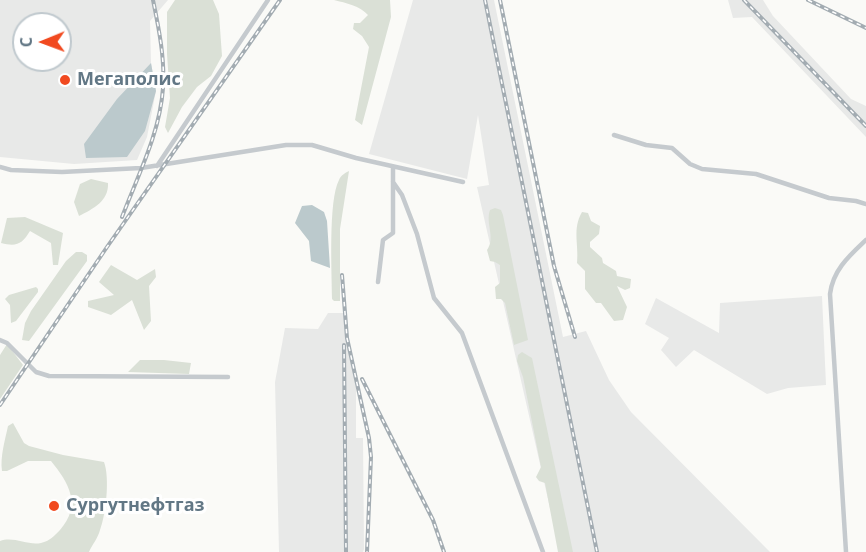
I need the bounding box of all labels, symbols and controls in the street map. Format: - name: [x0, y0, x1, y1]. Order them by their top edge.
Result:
- north arrow: [12, 12, 72, 72]
- text: С: [15, 37, 37, 48]
- place label: Мегаполис: [77, 69, 181, 91]
- marker: Мегаполис: [58, 73, 72, 87]
- place label: Сургутнефтгаз: [66, 495, 205, 517]
- marker: Сургутнефтгаз: [47, 499, 61, 513]

